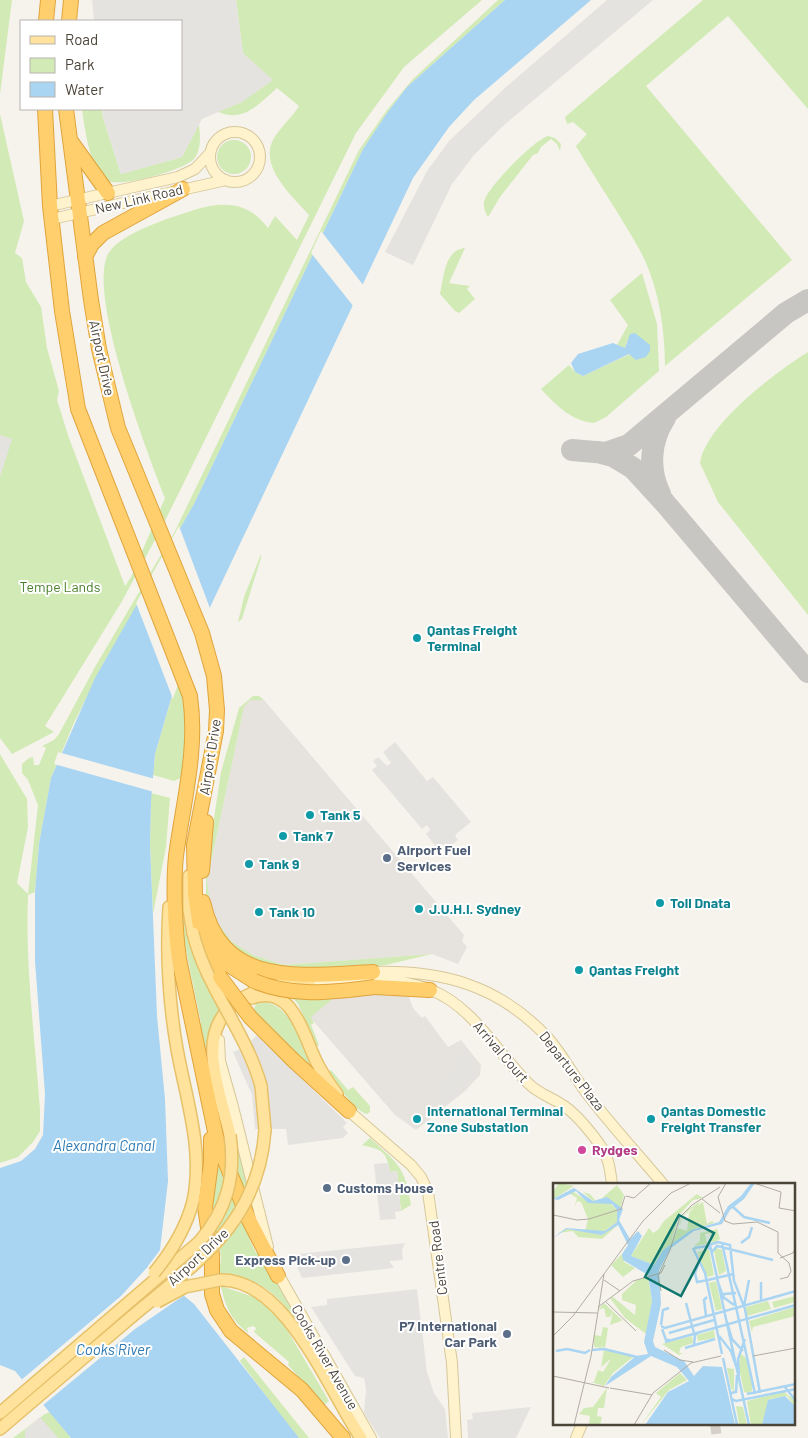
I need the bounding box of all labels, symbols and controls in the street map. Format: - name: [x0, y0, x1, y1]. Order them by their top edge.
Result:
- legend: [20, 20, 182, 110]
- text: Road: [65, 30, 98, 48]
- text: Park: [65, 55, 95, 73]
- text: Water: [65, 80, 104, 98]
- street label: New Link Road: [93, 180, 184, 217]
- street label: Airport Drive: [86, 319, 119, 397]
- park label: Tempe Lands: [20, 578, 101, 595]
- place label: Qantas Freight Terminal: [427, 621, 517, 654]
- marker: Qantas Freight Terminal: [411, 632, 423, 644]
- street label: Airport Drive: [195, 718, 224, 796]
- place label: Tank 5: [320, 806, 361, 823]
- marker: Tank 5: [304, 809, 316, 821]
- place label: Tank 7: [293, 827, 333, 844]
- marker: Tank 7: [277, 830, 289, 842]
- place label: Airport Fuel Services: [397, 841, 471, 874]
- marker: Airport Fuel Services: [381, 852, 393, 864]
- place label: Tank 9: [259, 855, 299, 872]
- marker: Tank 9: [243, 858, 255, 870]
- place label: Toll Dnata: [670, 894, 731, 911]
- marker: Toll Dnata: [654, 897, 666, 909]
- place label: J.U.H.I. Sydney: [429, 900, 521, 917]
- place label: Tank 10: [269, 903, 315, 920]
- marker: J.U.H.I. Sydney: [413, 903, 425, 915]
- marker: Tank 10: [253, 906, 265, 918]
- place label: Qantas Freight: [589, 961, 679, 978]
- marker: Qantas Freight: [573, 964, 585, 976]
- street label: Arrival Court: [470, 1017, 533, 1086]
- street label: Departure Plaza: [536, 1028, 609, 1114]
- place label: International Terminal Zone Substation: [427, 1102, 563, 1135]
- place label: Qantas Domestic Freight Transfer: [661, 1102, 766, 1135]
- marker: International Terminal Zone Substation: [411, 1113, 423, 1125]
- marker: Qantas Domestic Freight Transfer: [645, 1113, 657, 1125]
- water label: Alexandra Canal: [53, 1136, 156, 1154]
- place label: Rydges: [592, 1141, 637, 1158]
- marker: Rydges: [576, 1144, 588, 1156]
- place label: Customs House: [337, 1179, 434, 1196]
- marker: Customs House: [321, 1182, 333, 1194]
- inset map: [553, 1183, 796, 1426]
- street label: Centre Road: [425, 1220, 451, 1296]
- street label: Airport Drive: [164, 1224, 232, 1289]
- place label: Express Pick-up: [235, 1251, 336, 1268]
- marker: Express Pick-up: [340, 1254, 352, 1266]
- street label: Cooks River Avenue: [288, 1301, 362, 1412]
- place label: P7 International Car Park: [399, 1317, 498, 1350]
- marker: P7 International Car Park: [501, 1328, 513, 1340]
- water label: Cooks River: [76, 1340, 151, 1358]

